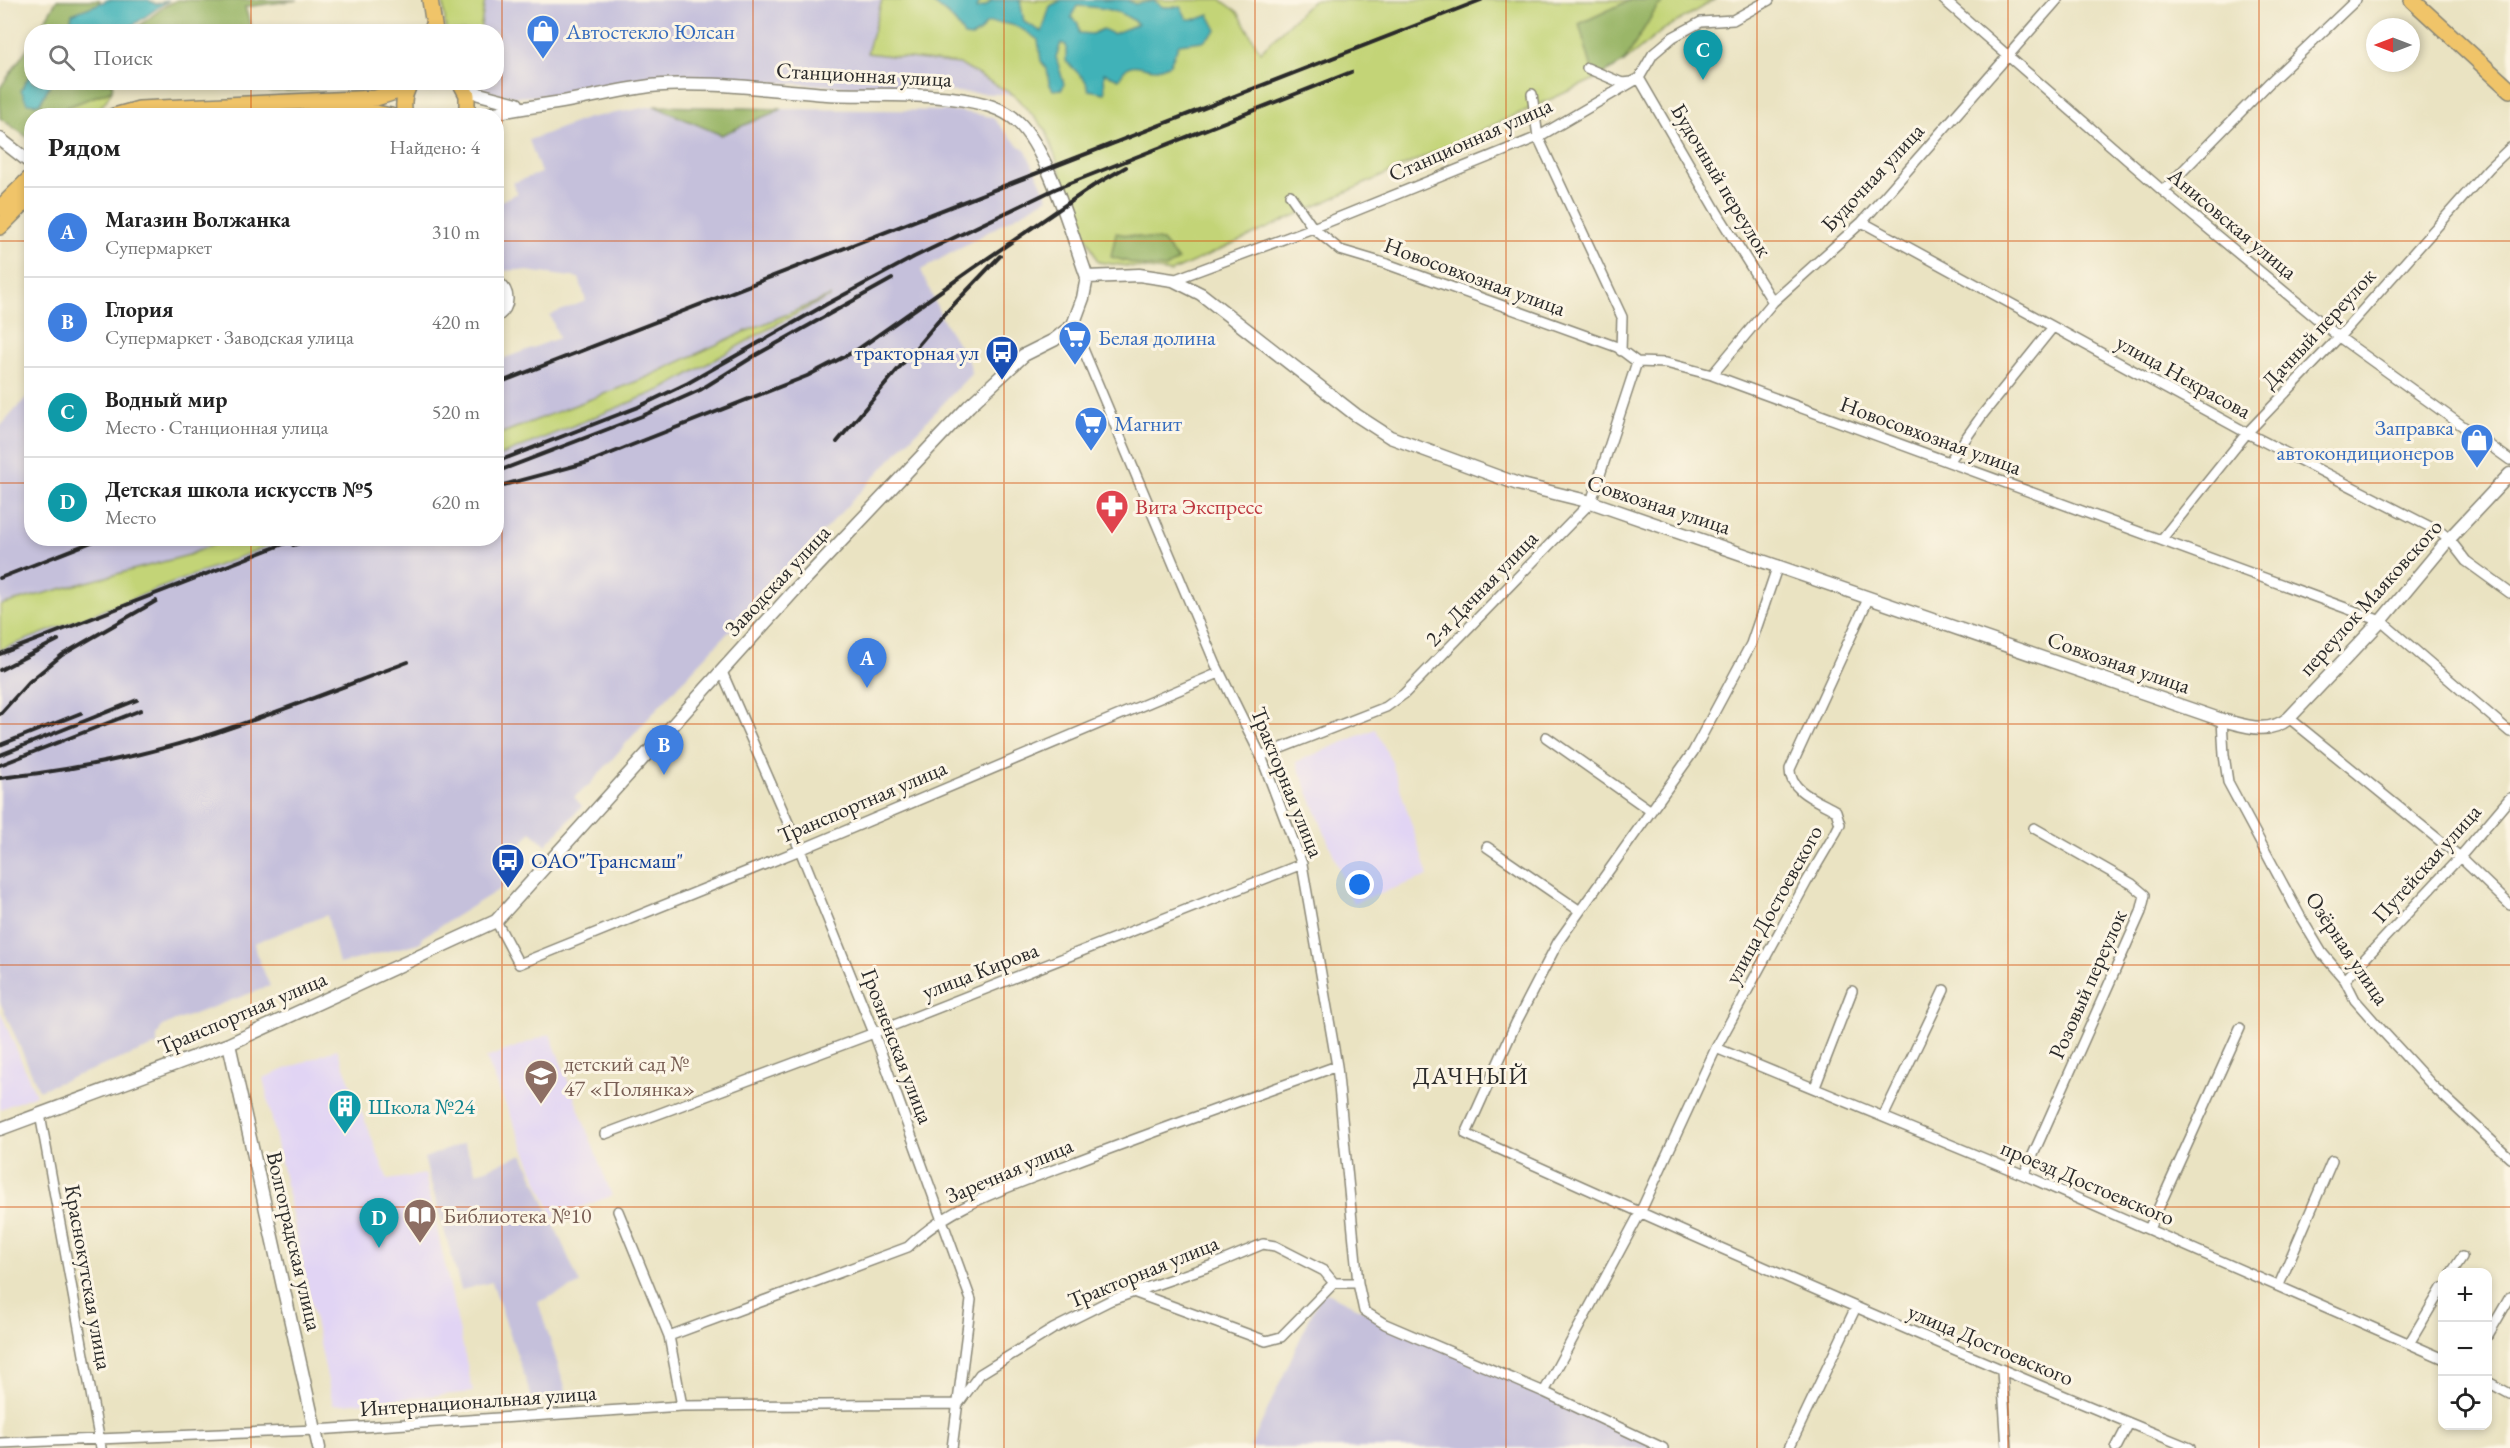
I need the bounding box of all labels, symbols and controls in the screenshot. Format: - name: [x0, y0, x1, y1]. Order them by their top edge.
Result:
- shop icon: Автостекло Юлсан: [525, 13, 561, 60]
- place label: Автостекло Юлсан: [565, 17, 735, 46]
- north arrow: [2366, 18, 2420, 72]
- search box: [24, 24, 504, 90]
- pin: C: [1684, 31, 1722, 80]
- icon: search: [45, 41, 78, 74]
- text: Поиск: [93, 43, 153, 72]
- street label: Станционная улица: [775, 55, 953, 94]
- street label: Станционная улица: [1384, 90, 1557, 188]
- street label: Будочный переулок: [1664, 98, 1779, 263]
- street label: Будочная улица: [1814, 117, 1930, 238]
- text: Рядом: [48, 130, 121, 164]
- text: Найдено: 4: [389, 134, 480, 160]
- street label: Анисовская улица: [2161, 160, 2304, 286]
- text: Магазин Волжанка: [105, 205, 290, 234]
- text: A: [60, 219, 75, 245]
- text: 310 m: [432, 219, 480, 245]
- street label: Новосовхозная улица: [1380, 230, 1570, 323]
- text: Супермаркет: [105, 234, 212, 260]
- street label: Дачный переулок: [2255, 261, 2382, 395]
- text: Глория: [105, 295, 174, 324]
- text: B: [61, 309, 74, 335]
- text: 420 m: [432, 309, 480, 335]
- supermarket icon: Белая долина: [1057, 319, 1093, 366]
- place label: Белая долина: [1098, 323, 1216, 352]
- text: Супермаркет · Заводская улица: [105, 324, 354, 350]
- street label: улица Некрасова: [2111, 327, 2257, 426]
- bus stop icon: тракторная ул: [984, 334, 1020, 381]
- place label: тракторная ул: [854, 338, 979, 367]
- text: Водный мир: [105, 385, 227, 414]
- street label: Новосовхозная улица: [1836, 389, 2026, 482]
- text: C: [60, 399, 75, 425]
- text: 520 m: [432, 399, 480, 425]
- supermarket icon: Магнит: [1073, 405, 1109, 452]
- place label: Магнит: [1114, 409, 1182, 438]
- place label: Заправка автокондиционеров: [2276, 413, 2454, 467]
- text: Место · Станционная улица: [105, 414, 328, 440]
- shop icon: Заправка автокондиционеров: [2459, 422, 2495, 469]
- street label: Совхозная улица: [1583, 468, 1734, 541]
- text: Детская школа искусств №5: [105, 475, 374, 504]
- pharmacy icon: Вита Экспресс: [1094, 488, 1130, 535]
- text: D: [60, 489, 75, 515]
- text: 620 m: [432, 489, 480, 515]
- place label: Вита Экспресс: [1135, 492, 1263, 521]
- text: Место: [105, 504, 156, 530]
- street label: переулок Маяковского: [2292, 513, 2449, 682]
- street label: Заводская улица: [718, 518, 837, 642]
- street label: 2-я Дачная улица: [1419, 524, 1544, 653]
- street label: Совхозная улица: [2044, 624, 2194, 701]
- pin: A: [848, 638, 886, 688]
- street label: Тракторная улица: [1244, 703, 1331, 862]
- pin: B: [644, 726, 684, 775]
- street label: Транспортная улица: [773, 753, 951, 850]
- street label: Путейская улица: [2365, 798, 2488, 929]
- street label: улица Достоевского: [1718, 820, 1829, 989]
- bus stop icon: ОАО"Трансмаш": [490, 842, 526, 889]
- place label: ОАО"Трансмаш": [531, 846, 683, 875]
- your location: [1345, 870, 1374, 899]
- street label: Озёрная улица: [2299, 886, 2396, 1011]
- street label: Розовый переулок: [2042, 905, 2134, 1063]
- street label: улица Кирова: [918, 935, 1043, 1006]
- street label: Транспортная улица: [153, 964, 331, 1061]
- street label: Грозненская улица: [855, 964, 941, 1128]
- place label: детский сад № 47 «Полянка»: [564, 1049, 695, 1103]
- school or university icon: детский сад № 47 «Полянка»: [523, 1058, 559, 1105]
- district label: ДАЧНЫЙ: [1413, 1060, 1529, 1091]
- building icon: Школа №24: [327, 1088, 363, 1135]
- place label: Школа №24: [368, 1092, 476, 1121]
- street label: Заречная улица: [941, 1131, 1078, 1210]
- street label: проезд Достоевского: [1997, 1133, 2179, 1232]
- street label: Волгоградская улица: [260, 1149, 329, 1334]
- street label: Краснокутская улица: [58, 1182, 119, 1372]
- library icon: Библиотека №10: [402, 1197, 438, 1244]
- pin: D: [360, 1198, 398, 1248]
- place label: Библиотека №10: [443, 1201, 592, 1230]
- street label: Тракторная улица: [1064, 1228, 1223, 1315]
- map controls: [2438, 1268, 2492, 1430]
- button: +: [2438, 1268, 2492, 1322]
- street label: улица Достоевского: [1904, 1296, 2078, 1392]
- button: −: [2438, 1322, 2492, 1376]
- button: locate: [2438, 1376, 2492, 1430]
- street label: Интернациональная улица: [359, 1378, 598, 1423]

